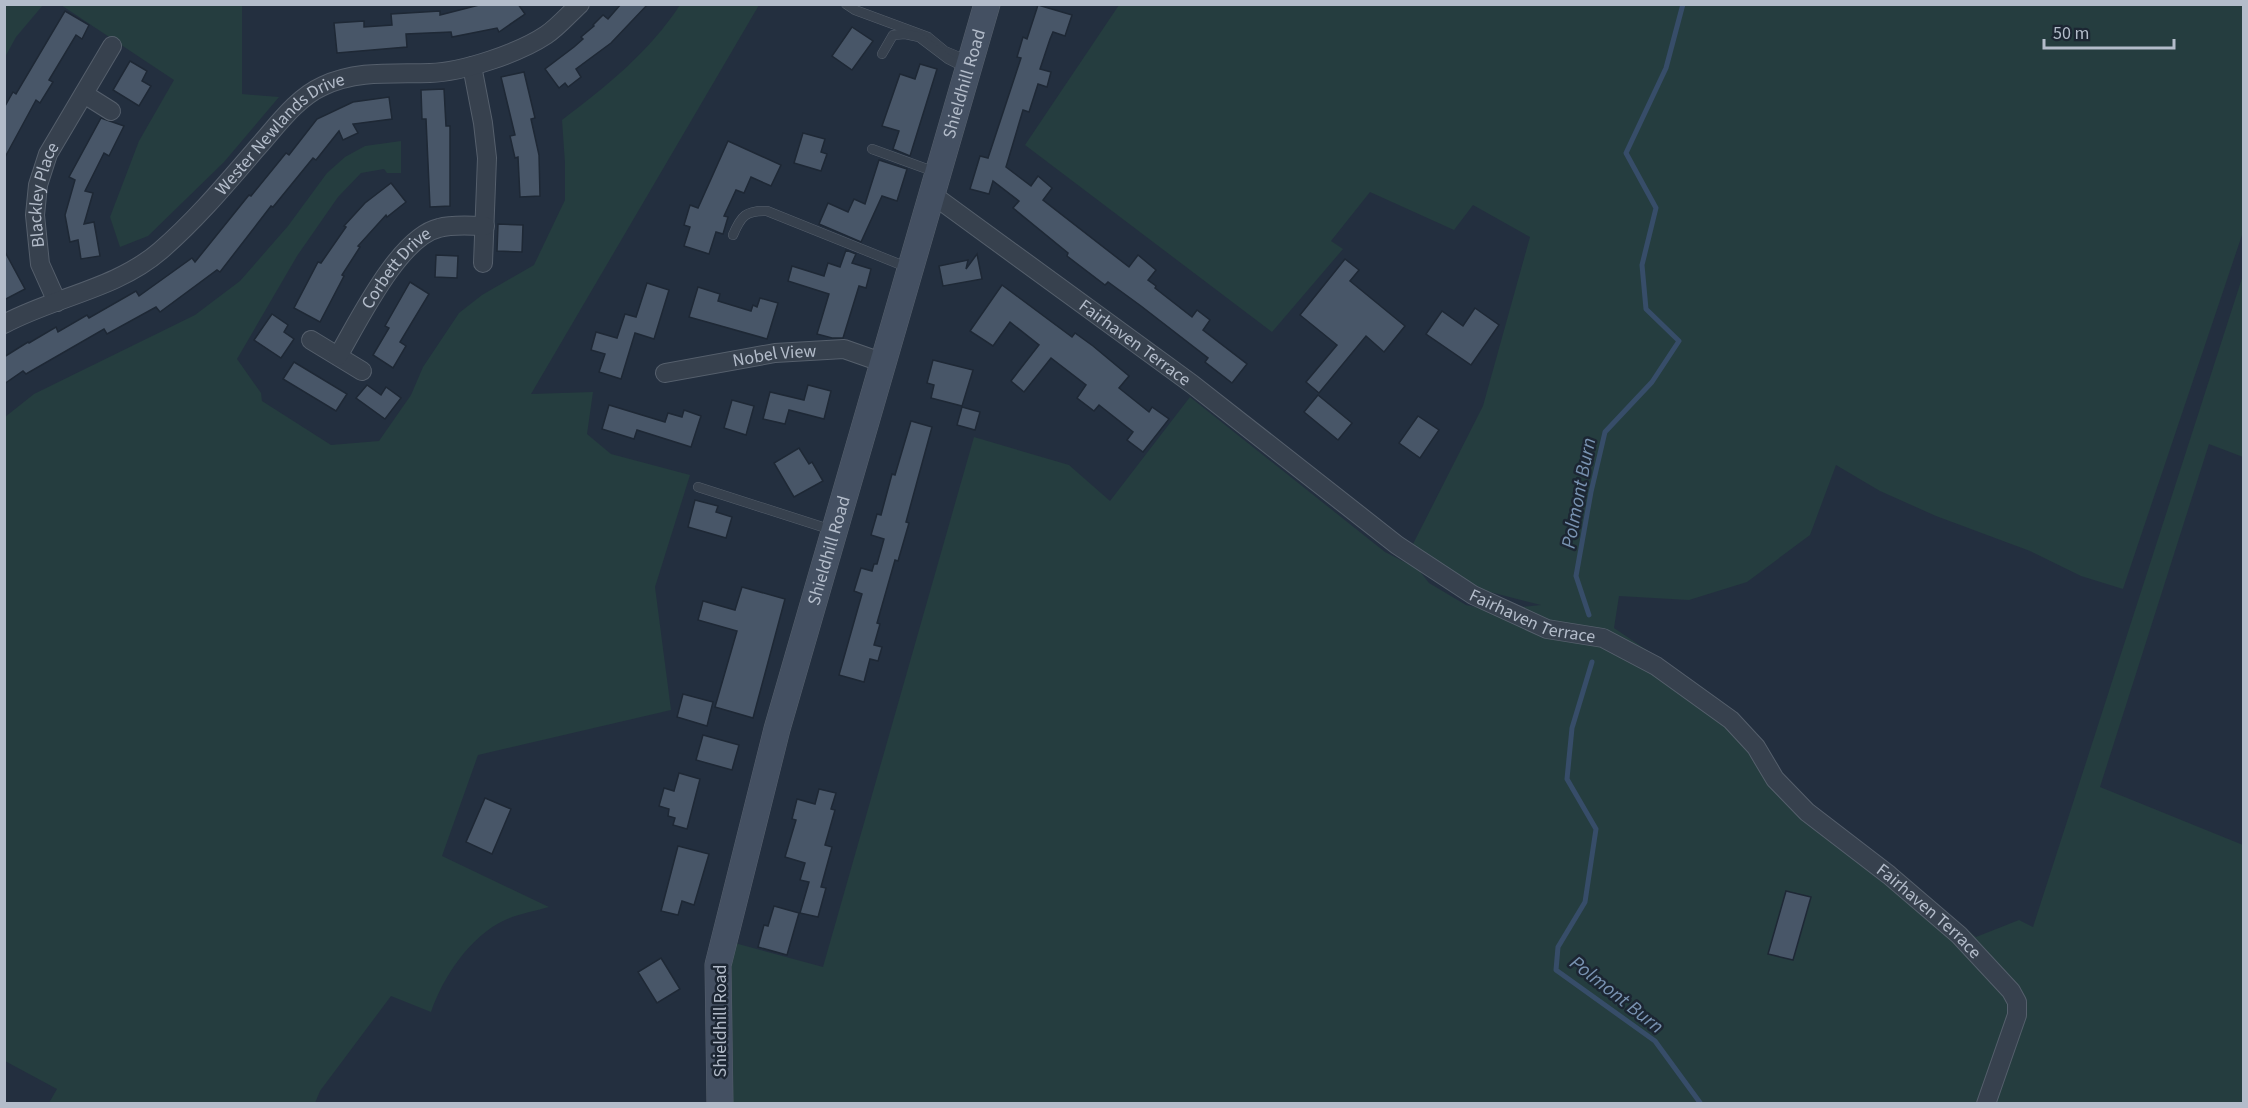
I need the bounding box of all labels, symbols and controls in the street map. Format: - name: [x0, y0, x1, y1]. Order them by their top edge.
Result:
- scale bar: [2044, 12, 2174, 50]
- text: 50 m: [2053, 21, 2089, 46]
- street label: Shieldhill Road: [937, 26, 992, 142]
- street label: Wester Newlands Drive: [209, 67, 348, 201]
- street label: Blackley Place: [23, 137, 65, 249]
- street label: Corbett Drive: [355, 221, 436, 314]
- street label: Fairhaven Terrace: [1074, 293, 1196, 392]
- street label: Nobel View: [731, 339, 817, 373]
- water label: Polmont Burn: [1555, 435, 1603, 551]
- street label: Shieldhill Road: [801, 493, 857, 609]
- street label: Fairhaven Terrace: [1465, 583, 1597, 650]
- street label: Fairhaven Terrace: [1871, 858, 1987, 965]
- water label: Polmont Burn: [1564, 949, 1669, 1040]
- street label: Shieldhill Road: [708, 965, 733, 1077]

